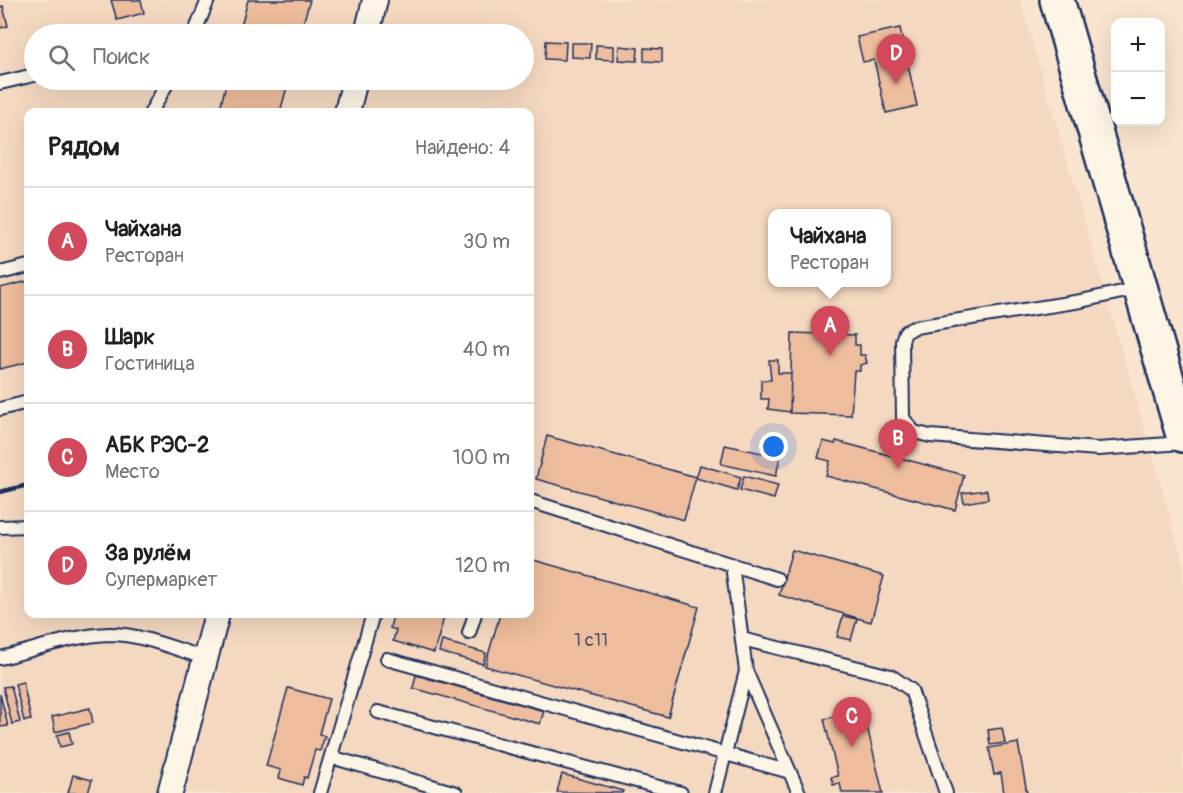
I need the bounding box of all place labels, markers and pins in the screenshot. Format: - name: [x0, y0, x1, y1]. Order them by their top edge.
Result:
- pin: D: [876, 34, 916, 84]
- pin: A: [810, 306, 850, 356]
- pin: B: [878, 420, 918, 469]
- pin: C: [832, 698, 872, 747]

